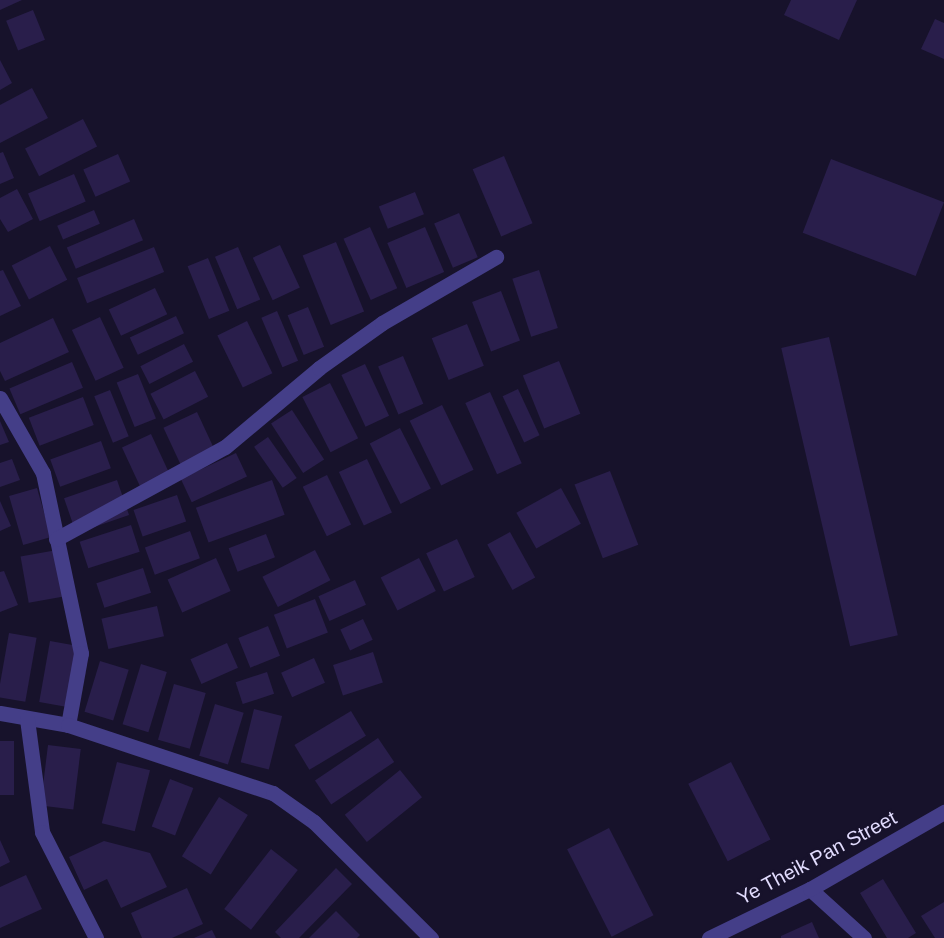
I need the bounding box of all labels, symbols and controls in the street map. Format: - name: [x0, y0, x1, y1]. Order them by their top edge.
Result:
- street label: Ye Theik Pan Street: [733, 806, 901, 910]

